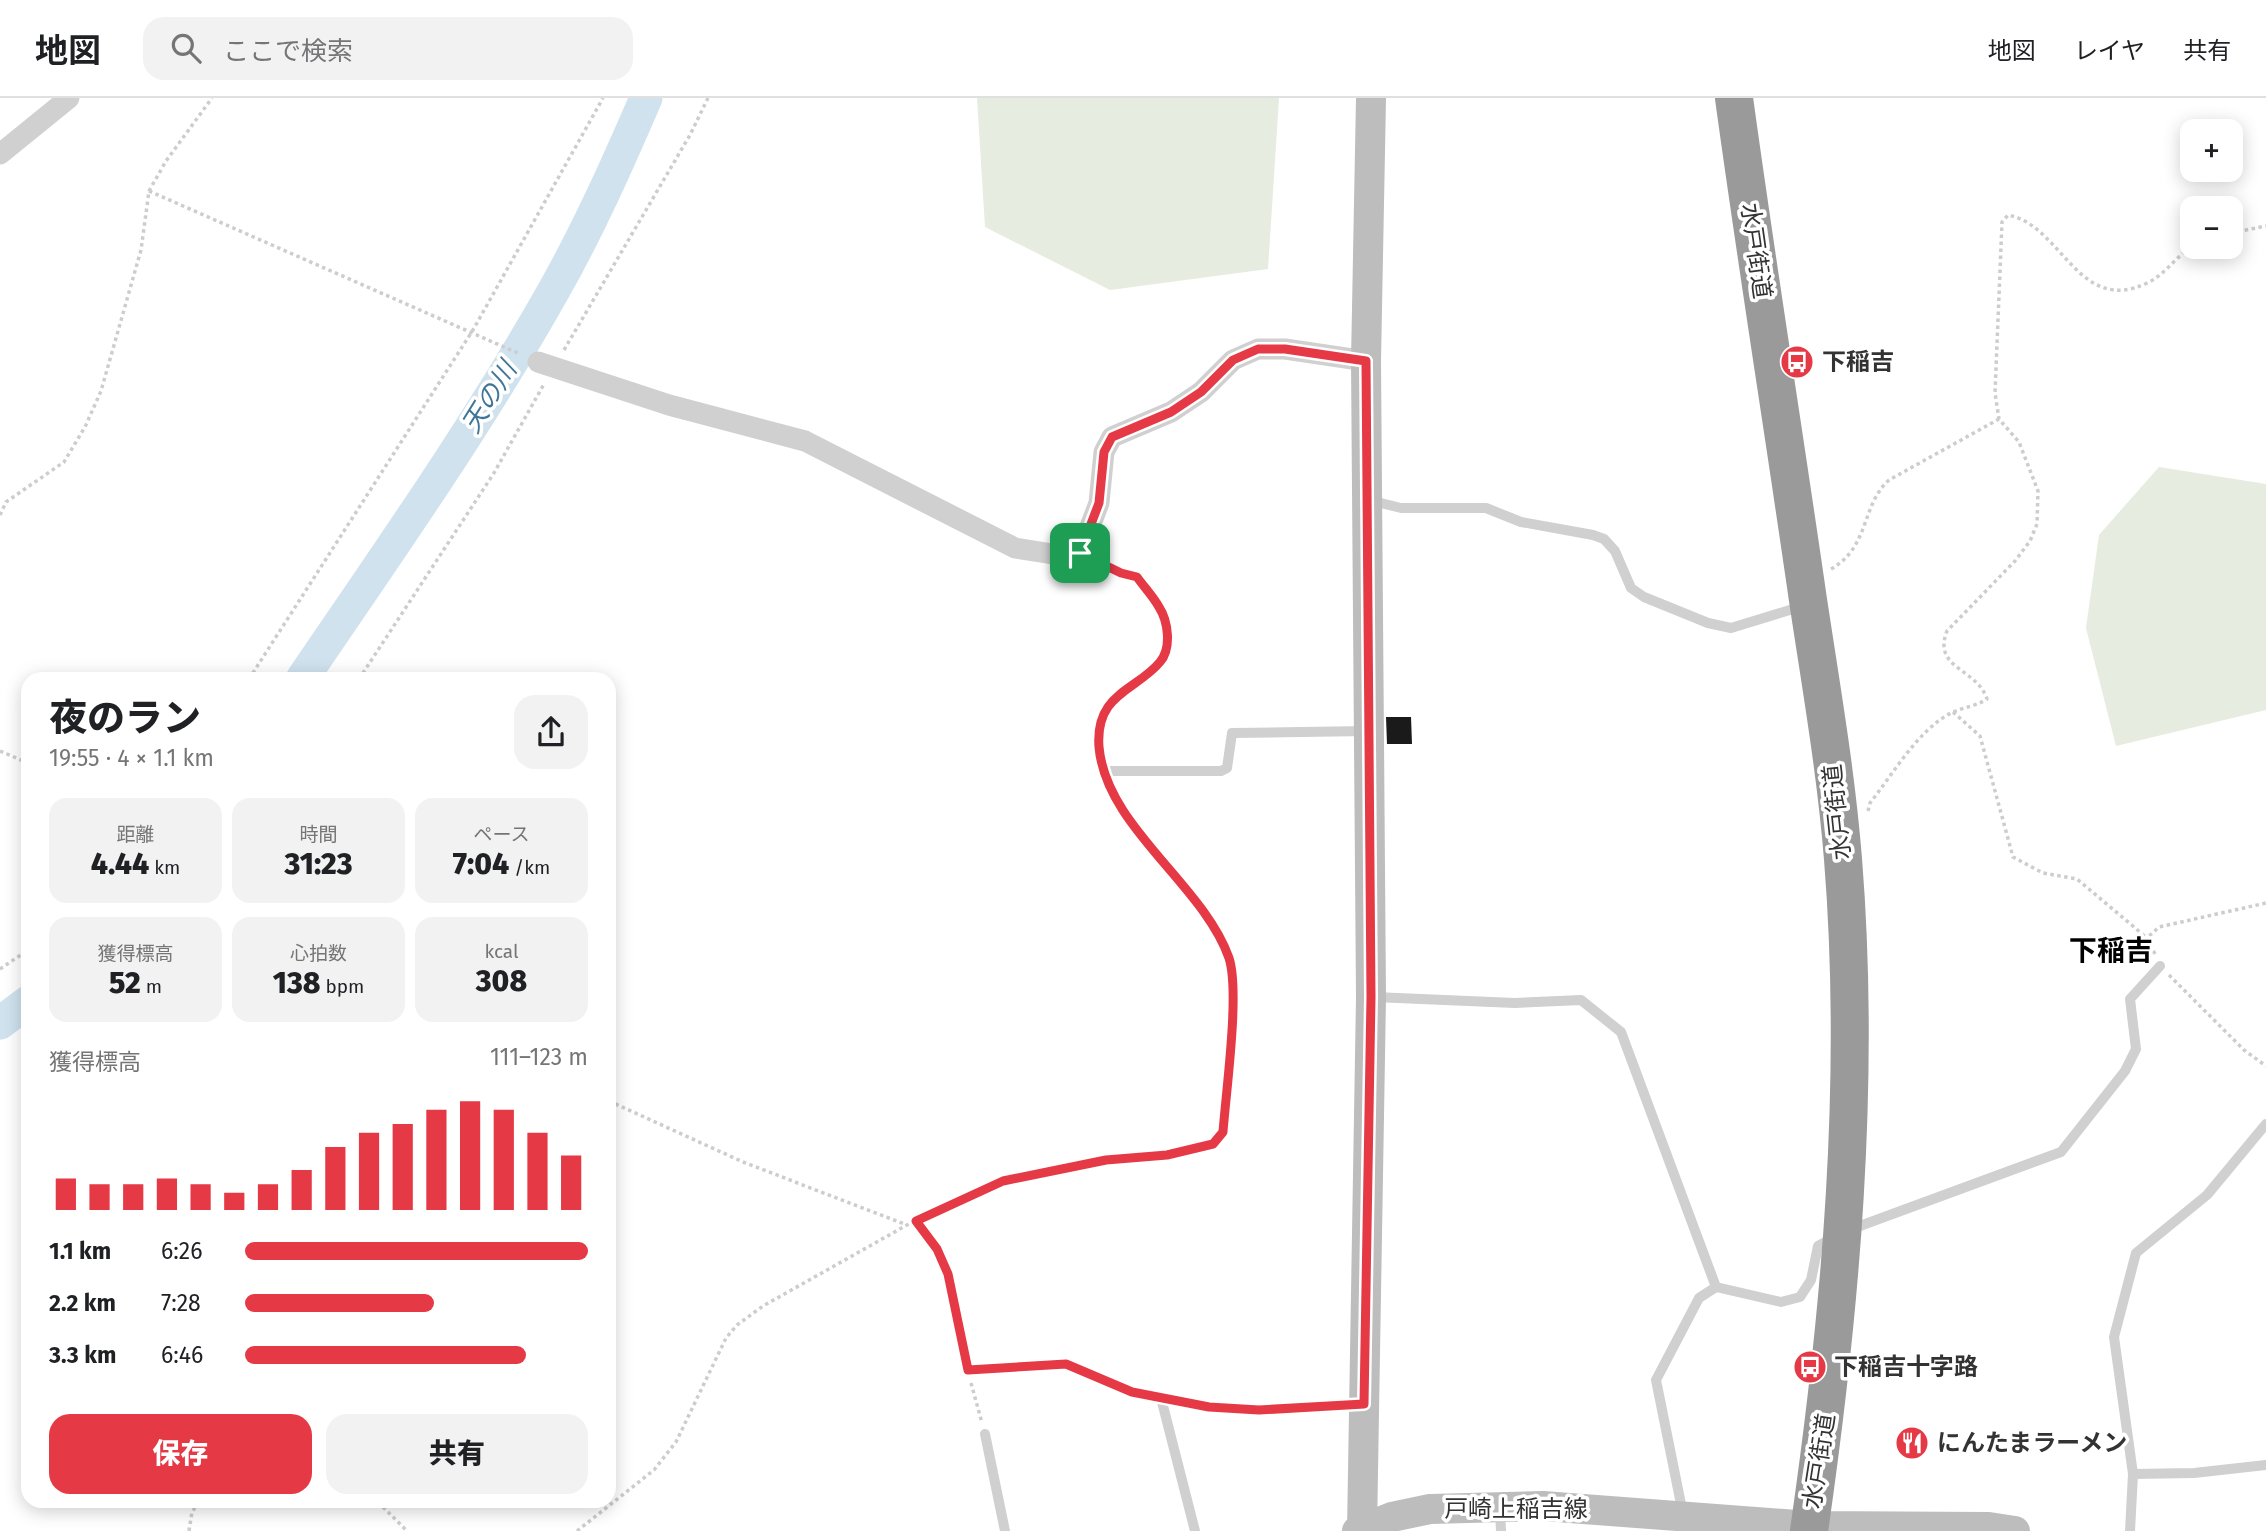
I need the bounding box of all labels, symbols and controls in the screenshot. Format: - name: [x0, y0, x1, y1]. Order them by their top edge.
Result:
- search box: [143, 17, 633, 80]
- icon: search: [167, 29, 205, 67]
- text: 地図: [35, 31, 101, 71]
- text: ここで検索: [223, 36, 353, 67]
- text: 地図: [1988, 37, 2036, 65]
- text: レイヤ: [2074, 37, 2145, 65]
- text: 共有: [2183, 37, 2231, 65]
- map controls: [2180, 119, 2243, 259]
- button: +: [2180, 119, 2243, 182]
- button: −: [2180, 196, 2243, 259]
- street label: 水戸街道: [1735, 202, 1777, 300]
- bus stop icon: 下稲吉: [1778, 343, 1816, 381]
- place label: 下稲吉: [1822, 348, 1894, 376]
- water label: 天の川: [456, 353, 525, 439]
- pin: [1050, 523, 1110, 583]
- icon: arrive: [1061, 534, 1099, 572]
- text: 夜のラン: [49, 695, 201, 741]
- button: share: [514, 695, 588, 769]
- text: 19:55 · 4 × 1.1 km: [49, 744, 214, 772]
- street label: 水戸街道: [1818, 763, 1856, 861]
- text: 距離: [116, 823, 155, 846]
- text: 時間: [299, 823, 338, 846]
- text: ペース: [473, 823, 530, 846]
- text: 4.44: [91, 846, 149, 882]
- text: 31:23: [285, 846, 352, 882]
- text: 7:04: [453, 846, 509, 882]
- text: km: [149, 856, 180, 879]
- text: /km: [509, 856, 550, 879]
- district label: 下稲吉: [2069, 934, 2153, 967]
- text: kcal: [484, 940, 519, 963]
- text: 獲得標高: [97, 942, 174, 965]
- text: 心拍数: [290, 942, 347, 965]
- text: 308: [476, 963, 527, 999]
- text: 52: [109, 965, 141, 1001]
- text: 138: [273, 965, 320, 1001]
- text: m: [141, 975, 162, 998]
- text: bpm: [320, 975, 364, 998]
- text: 111–123 m: [490, 1043, 588, 1071]
- text: 獲得標高: [49, 1048, 141, 1076]
- text: 1.1 km: [49, 1237, 111, 1265]
- text: 6:26: [161, 1237, 202, 1265]
- text: 2.2 km: [49, 1289, 116, 1317]
- text: 7:28: [161, 1289, 201, 1317]
- text: 3.3 km: [49, 1341, 116, 1369]
- text: 6:46: [161, 1341, 203, 1369]
- bus stop icon: 下稲吉十字路: [1791, 1348, 1829, 1386]
- place label: 下稲吉十字路: [1834, 1353, 1978, 1381]
- street label: 水戸街道: [1798, 1411, 1840, 1511]
- button: 保存: [49, 1414, 312, 1494]
- button: 共有: [326, 1414, 588, 1494]
- restaurant icon: にんたまラーメン: [1893, 1424, 1931, 1462]
- place label: にんたまラーメン: [1937, 1429, 2127, 1457]
- street label: 戸崎上稲吉線: [1444, 1495, 1588, 1523]

